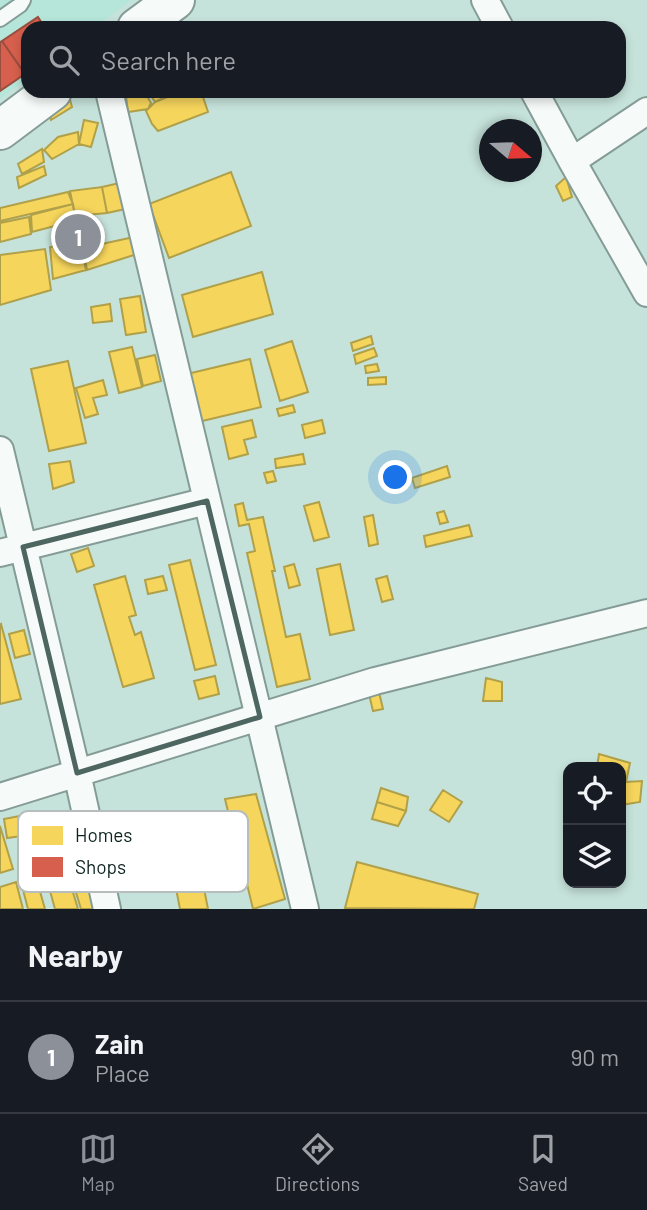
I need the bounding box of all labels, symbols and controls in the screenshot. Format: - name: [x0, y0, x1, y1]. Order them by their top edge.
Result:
- search box: [21, 21, 626, 98]
- icon: search: [45, 41, 83, 79]
- text: Search here: [101, 44, 236, 75]
- north arrow: [479, 119, 542, 182]
- pin: 1: [55, 211, 101, 263]
- your location: [378, 460, 412, 494]
- map controls: [563, 762, 626, 888]
- button: locate: [563, 762, 626, 825]
- legend: [18, 811, 248, 892]
- text: Homes: [75, 823, 132, 846]
- button: layers: [563, 825, 626, 888]
- text: Shops: [75, 855, 126, 878]
- text: Nearby: [28, 937, 123, 973]
- text: Zain: [95, 1028, 144, 1059]
- text: 1: [47, 1043, 55, 1071]
- text: 90 m: [570, 1043, 619, 1071]
- text: Place: [95, 1059, 150, 1087]
- tab: Map: [79, 1130, 117, 1195]
- tab: Directions: [275, 1130, 360, 1195]
- tab: Saved: [518, 1130, 568, 1195]

